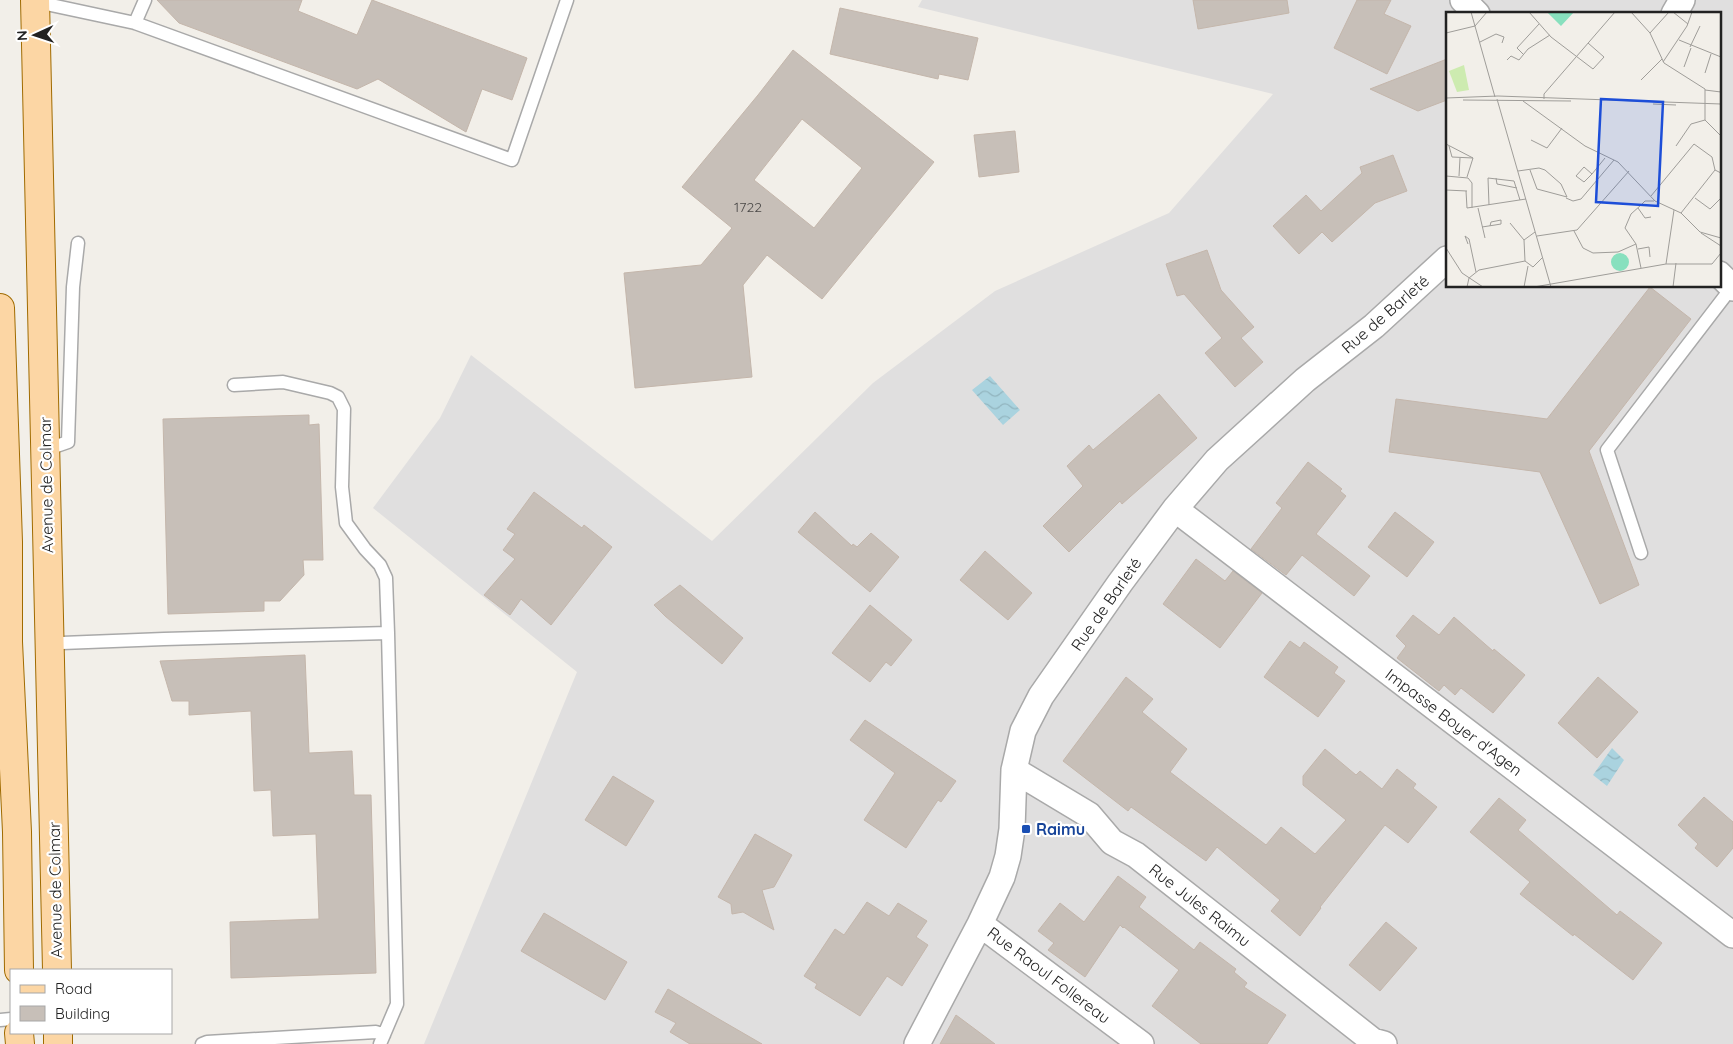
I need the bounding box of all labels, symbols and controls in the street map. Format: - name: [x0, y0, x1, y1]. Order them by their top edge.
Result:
- north arrow: [10, 10, 60, 60]
- inset map: [1446, 12, 1720, 288]
- text: N: [13, 30, 31, 41]
- house number: 1722: [734, 198, 762, 216]
- street label: Rue de Barleté: [1337, 271, 1433, 357]
- street label: Avenue de Colmar: [35, 417, 57, 553]
- street label: Rue de Barleté: [1066, 553, 1146, 655]
- street label: Impasse Boyer d'Agen: [1382, 664, 1526, 780]
- place label: Raimu: [1036, 819, 1085, 839]
- street label: Avenue de Colmar: [44, 822, 66, 958]
- marker: Raimu: [1020, 823, 1032, 835]
- street label: Rue Jules Raimu: [1145, 859, 1255, 951]
- street label: Rue Raoul Follereau: [984, 922, 1114, 1028]
- legend: [10, 969, 172, 1034]
- text: Road: [55, 979, 92, 998]
- text: Building: [55, 1004, 110, 1023]

